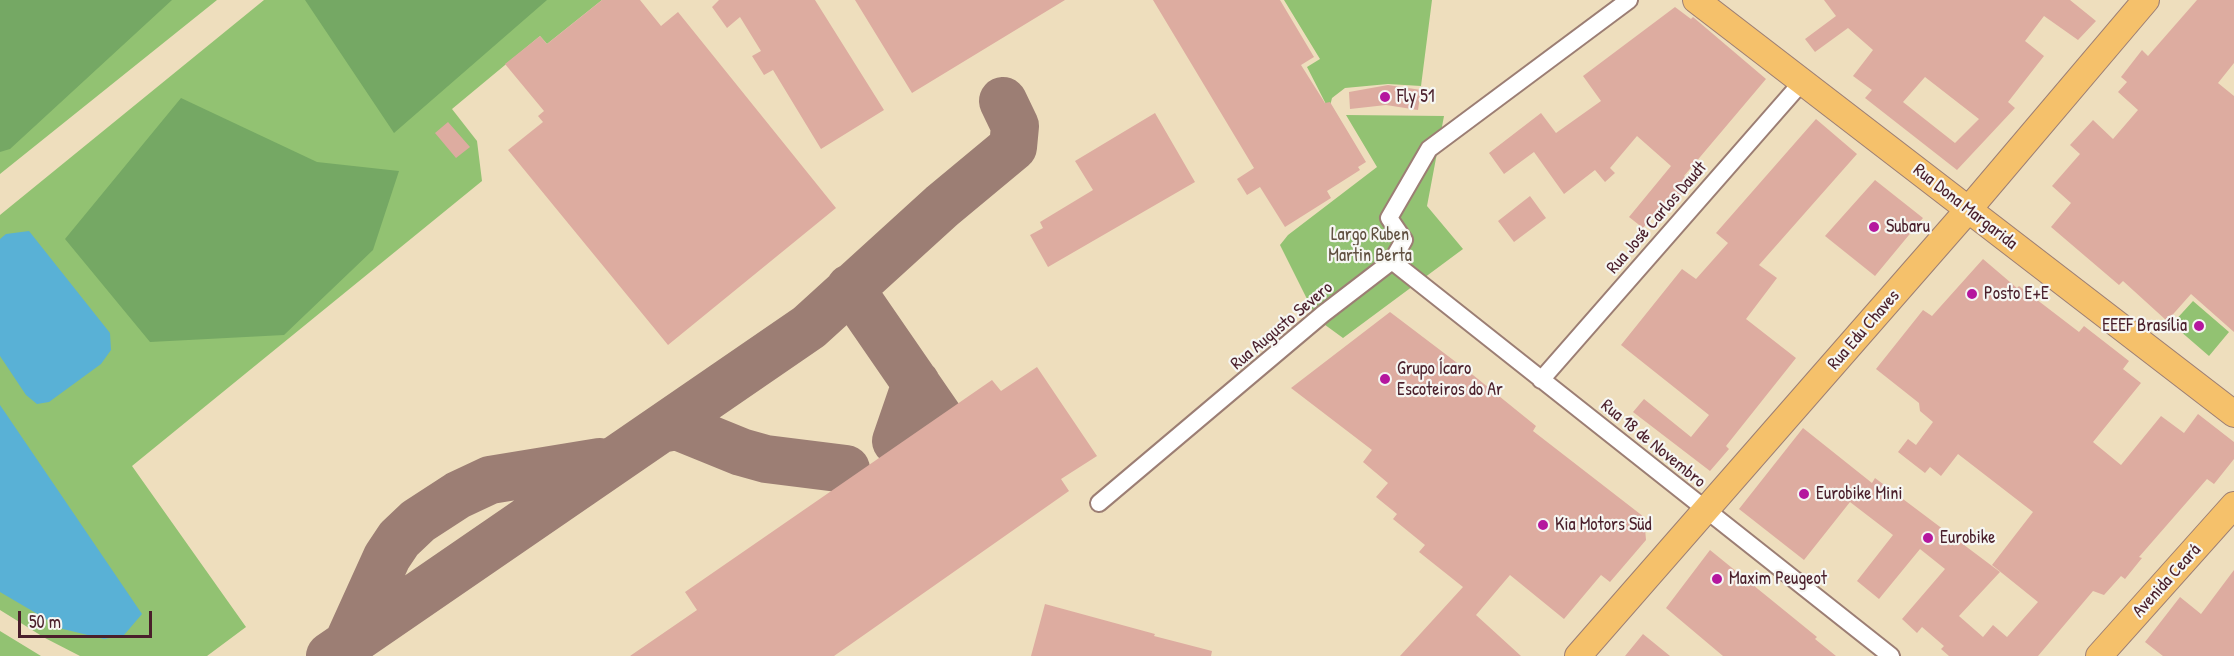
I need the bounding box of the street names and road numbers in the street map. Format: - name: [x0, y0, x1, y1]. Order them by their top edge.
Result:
- street label: Rua José Carlos Daudt: [1602, 157, 1712, 279]
- street label: Rua Dona Margarida: [1909, 160, 2021, 254]
- street label: Rua Augusto Severo: [1227, 277, 1337, 375]
- street label: Rua Edu Chaves: [1823, 286, 1905, 374]
- street label: Rua 18 de Novembro: [1596, 395, 1710, 493]
- street label: Avenida Ceará: [2128, 540, 2206, 622]

